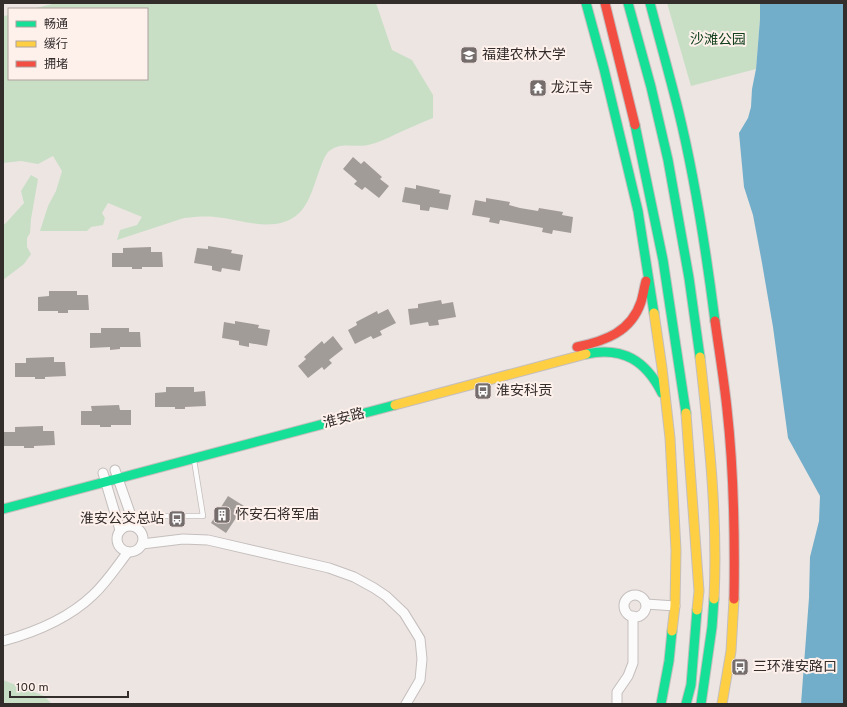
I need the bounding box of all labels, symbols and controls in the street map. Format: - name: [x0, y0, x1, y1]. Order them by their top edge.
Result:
- legend: [8, 8, 148, 80]
- text: 畅通: [44, 17, 68, 33]
- park label: 沙滩公园: [690, 32, 746, 49]
- text: 缓行: [44, 37, 68, 53]
- school or university icon: 福建农林大学: [459, 45, 479, 65]
- place label: 福建农林大学: [482, 47, 566, 64]
- text: 拥堵: [44, 57, 68, 73]
- temple icon: 龙江寺: [528, 78, 548, 98]
- place label: 龙江寺: [551, 79, 593, 97]
- bus stop icon: 淮安科贡: [473, 381, 493, 401]
- place label: 淮安科贡: [496, 383, 552, 400]
- street label: 淮安路: [322, 405, 366, 433]
- building icon: 怀安石将军庙: [212, 505, 232, 525]
- place label: 怀安石将军庙: [235, 507, 319, 524]
- bus stop icon: 淮安公交总站: [167, 509, 187, 529]
- place label: 淮安公交总站: [80, 510, 164, 528]
- bus stop icon: 三环淮安路口: [730, 657, 750, 677]
- place label: 三环淮安路口: [753, 659, 837, 676]
- scale bar: [10, 673, 128, 699]
- text: 100 m: [16, 680, 49, 696]

